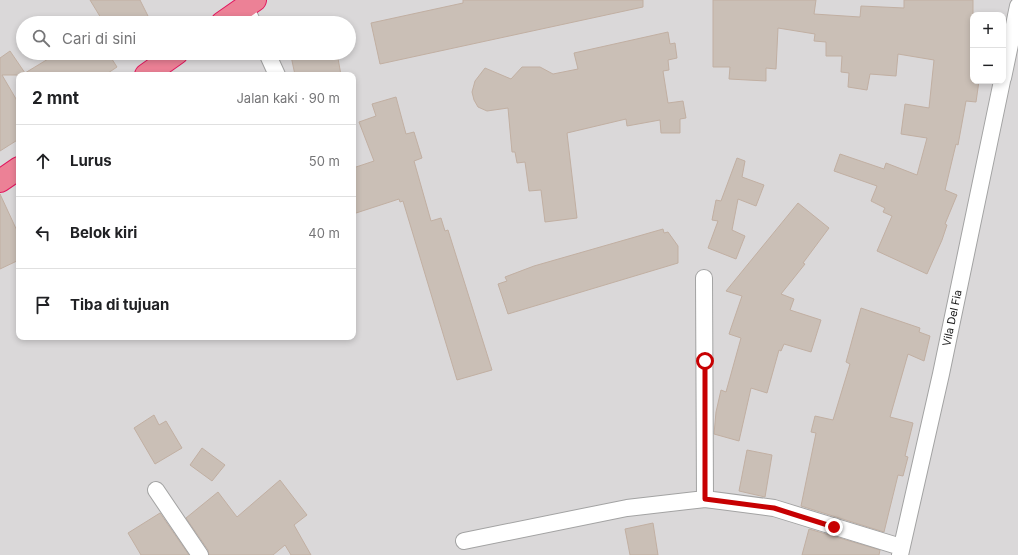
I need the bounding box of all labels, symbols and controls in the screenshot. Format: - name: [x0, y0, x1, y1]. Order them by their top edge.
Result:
- map controls: [970, 12, 1006, 84]
- button: +: [970, 12, 1006, 48]
- search box: [16, 16, 356, 60]
- icon: search: [30, 27, 52, 49]
- text: Cari di sini: [62, 29, 136, 48]
- button: −: [970, 48, 1006, 84]
- text: 2 mnt: [32, 88, 79, 108]
- text: Jalan kaki · 90 m: [236, 90, 340, 106]
- icon: ahead: [32, 150, 54, 172]
- text: Lurus: [70, 151, 112, 170]
- text: 50 m: [309, 153, 340, 169]
- icon: left: [32, 222, 54, 244]
- text: Belok kiri: [70, 223, 137, 242]
- text: 40 m: [308, 225, 340, 241]
- street label: Vila Del Fia: [939, 288, 965, 348]
- icon: arrive: [32, 294, 54, 316]
- text: Tiba di tujuan: [70, 295, 169, 314]
- route start: [696, 352, 714, 370]
- route end: [825, 518, 843, 536]

